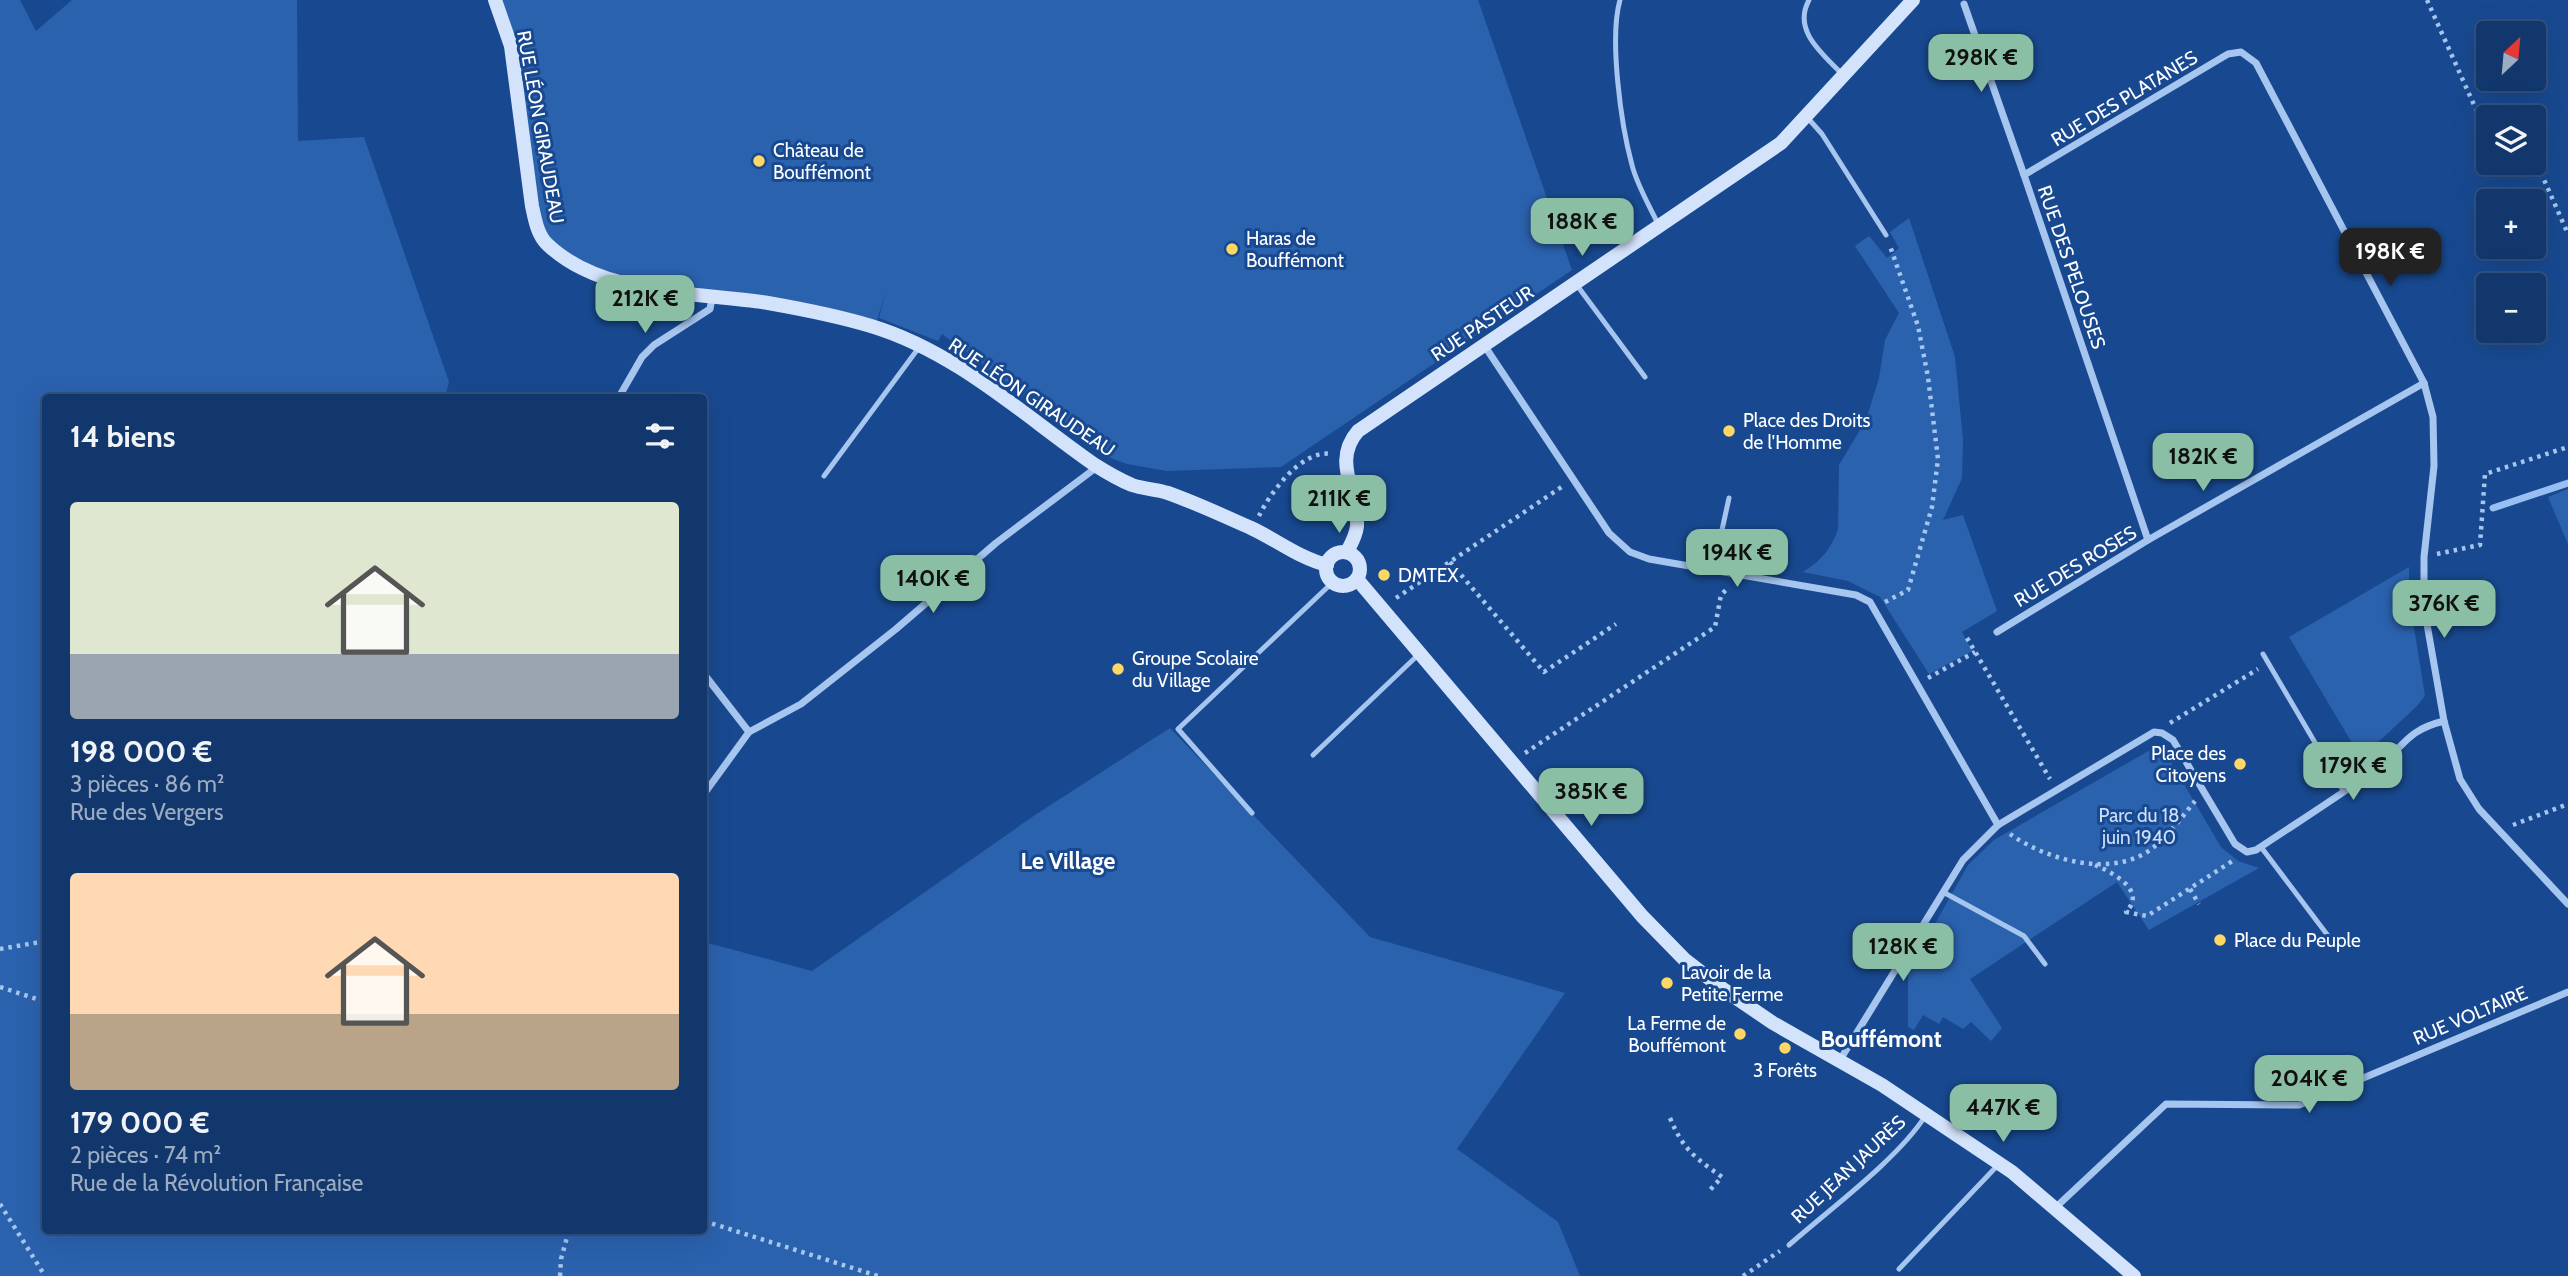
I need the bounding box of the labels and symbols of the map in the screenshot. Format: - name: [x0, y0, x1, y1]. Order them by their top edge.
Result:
- north arrow: [2476, 21, 2546, 91]
- street label: RUE LÉON GIRAUDEAU: [512, 28, 570, 226]
- pin: 298K €: [1924, 34, 2038, 94]
- street label: RUE DES PLATANES: [2047, 46, 2202, 151]
- place label: Château de Bouffémont: [773, 139, 871, 184]
- marker: Château de Bouffémont: [751, 153, 767, 169]
- street label: RUE DES PELOUSES: [2033, 182, 2110, 352]
- pin: 188K €: [1525, 198, 1639, 258]
- place label: Haras de Bouffémont: [1246, 227, 1344, 272]
- pin: 198K €: [2333, 229, 2447, 288]
- marker: Haras de Bouffémont: [1224, 241, 1240, 257]
- pin: 212K €: [588, 276, 702, 335]
- street label: RUE PASTEUR: [1427, 280, 1538, 366]
- street label: RUE LÉON GIRAUDEAU: [944, 332, 1120, 462]
- place label: Place des Droits de l'Homme: [1743, 409, 1871, 454]
- marker: Place des Droits de l'Homme: [1721, 423, 1737, 439]
- pin: 182K €: [2146, 434, 2260, 493]
- pin: 211K €: [1282, 476, 1396, 535]
- street label: RUE DES ROSES: [2010, 521, 2141, 612]
- pin: 194K €: [1680, 530, 1794, 589]
- pin: 140K €: [876, 556, 990, 615]
- place label: DMTEX: [1398, 564, 1459, 587]
- marker: DMTEX: [1376, 567, 1392, 583]
- pin: 376K €: [2387, 580, 2501, 640]
- place label: Groupe Scolaire du Village: [1132, 647, 1259, 692]
- marker: Groupe Scolaire du Village: [1110, 661, 1126, 677]
- place label: Place des Citoyens: [2151, 742, 2226, 787]
- pin: 179K €: [2296, 742, 2410, 802]
- marker: Place des Citoyens: [2232, 756, 2248, 772]
- pin: 385K €: [1534, 768, 1648, 828]
- park label: Parc du 18 juin 1940: [2099, 804, 2179, 849]
- district label: Le Village: [1021, 847, 1116, 875]
- pin: 128K €: [1846, 923, 1960, 983]
- place label: Place du Peuple: [2234, 929, 2361, 952]
- marker: Place du Peuple: [2212, 932, 2228, 948]
- place label: Lavoir de la Petite Ferme: [1681, 961, 1784, 1006]
- marker: Lavoir de la Petite Ferme: [1659, 975, 1675, 991]
- street label: RUE VOLTAIRE: [2410, 981, 2531, 1050]
- place label: La Ferme de Bouffémont: [1627, 1012, 1727, 1057]
- district label: Bouffémont: [1820, 1025, 1942, 1053]
- marker: La Ferme de Bouffémont: [1732, 1026, 1748, 1042]
- marker: 3 Forêts: [1777, 1040, 1793, 1056]
- pin: 204K €: [2252, 1056, 2366, 1115]
- place label: 3 Forêts: [1753, 1059, 1817, 1082]
- pin: 447K €: [1946, 1084, 2060, 1144]
- street label: RUE JEAN JAURÈS: [1786, 1110, 1910, 1228]

